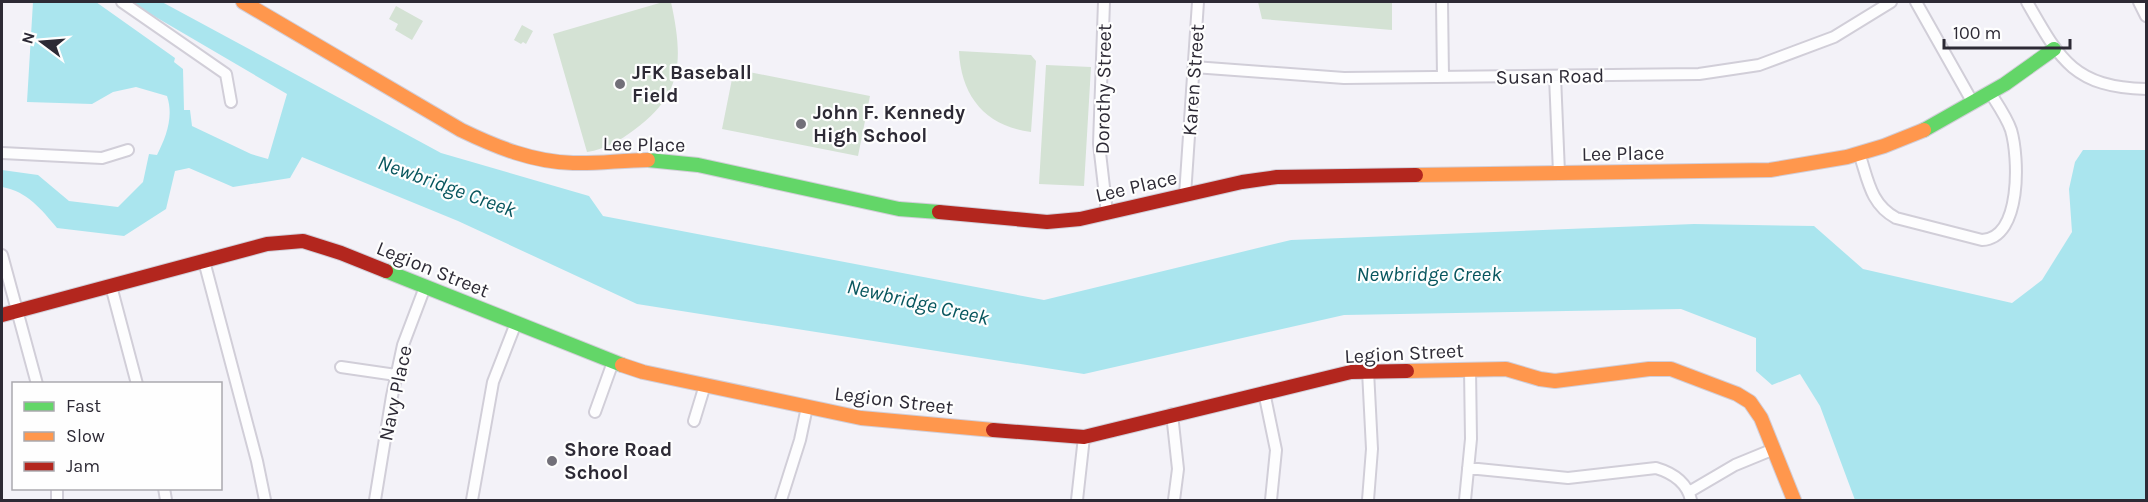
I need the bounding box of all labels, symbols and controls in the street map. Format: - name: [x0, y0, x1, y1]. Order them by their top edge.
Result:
- north arrow: [12, 12, 72, 72]
- scale bar: [1944, 12, 2070, 50]
- text: 100 m: [1953, 22, 2001, 44]
- street label: Dorothy Street: [1091, 23, 1116, 155]
- street label: Karen Street: [1178, 23, 1209, 137]
- text: N: [17, 30, 39, 46]
- place label: JFK Baseball Field: [632, 61, 752, 107]
- street label: Susan Road: [1496, 64, 1604, 89]
- marker: JFK Baseball Field: [613, 77, 627, 91]
- place label: John F. Kennedy High School: [813, 101, 965, 147]
- marker: John F. Kennedy High School: [794, 117, 808, 131]
- street label: Lee Place: [602, 132, 686, 157]
- street label: Lee Place: [1581, 141, 1665, 166]
- water label: Newbridge Creek: [375, 150, 520, 222]
- street label: Lee Place: [1093, 166, 1179, 207]
- street label: Legion Street: [373, 236, 493, 303]
- water label: Newbridge Creek: [1356, 262, 1502, 286]
- water label: Newbridge Creek: [845, 274, 992, 330]
- street label: Legion Street: [1344, 339, 1465, 368]
- street label: Navy Place: [374, 343, 417, 443]
- legend: [12, 382, 222, 490]
- street label: Legion Street: [833, 382, 955, 419]
- text: Fast: [66, 395, 101, 417]
- text: Slow: [66, 425, 105, 447]
- place label: Shore Road School: [564, 438, 672, 484]
- marker: Shore Road School: [545, 454, 559, 468]
- text: Jam: [66, 455, 100, 477]

